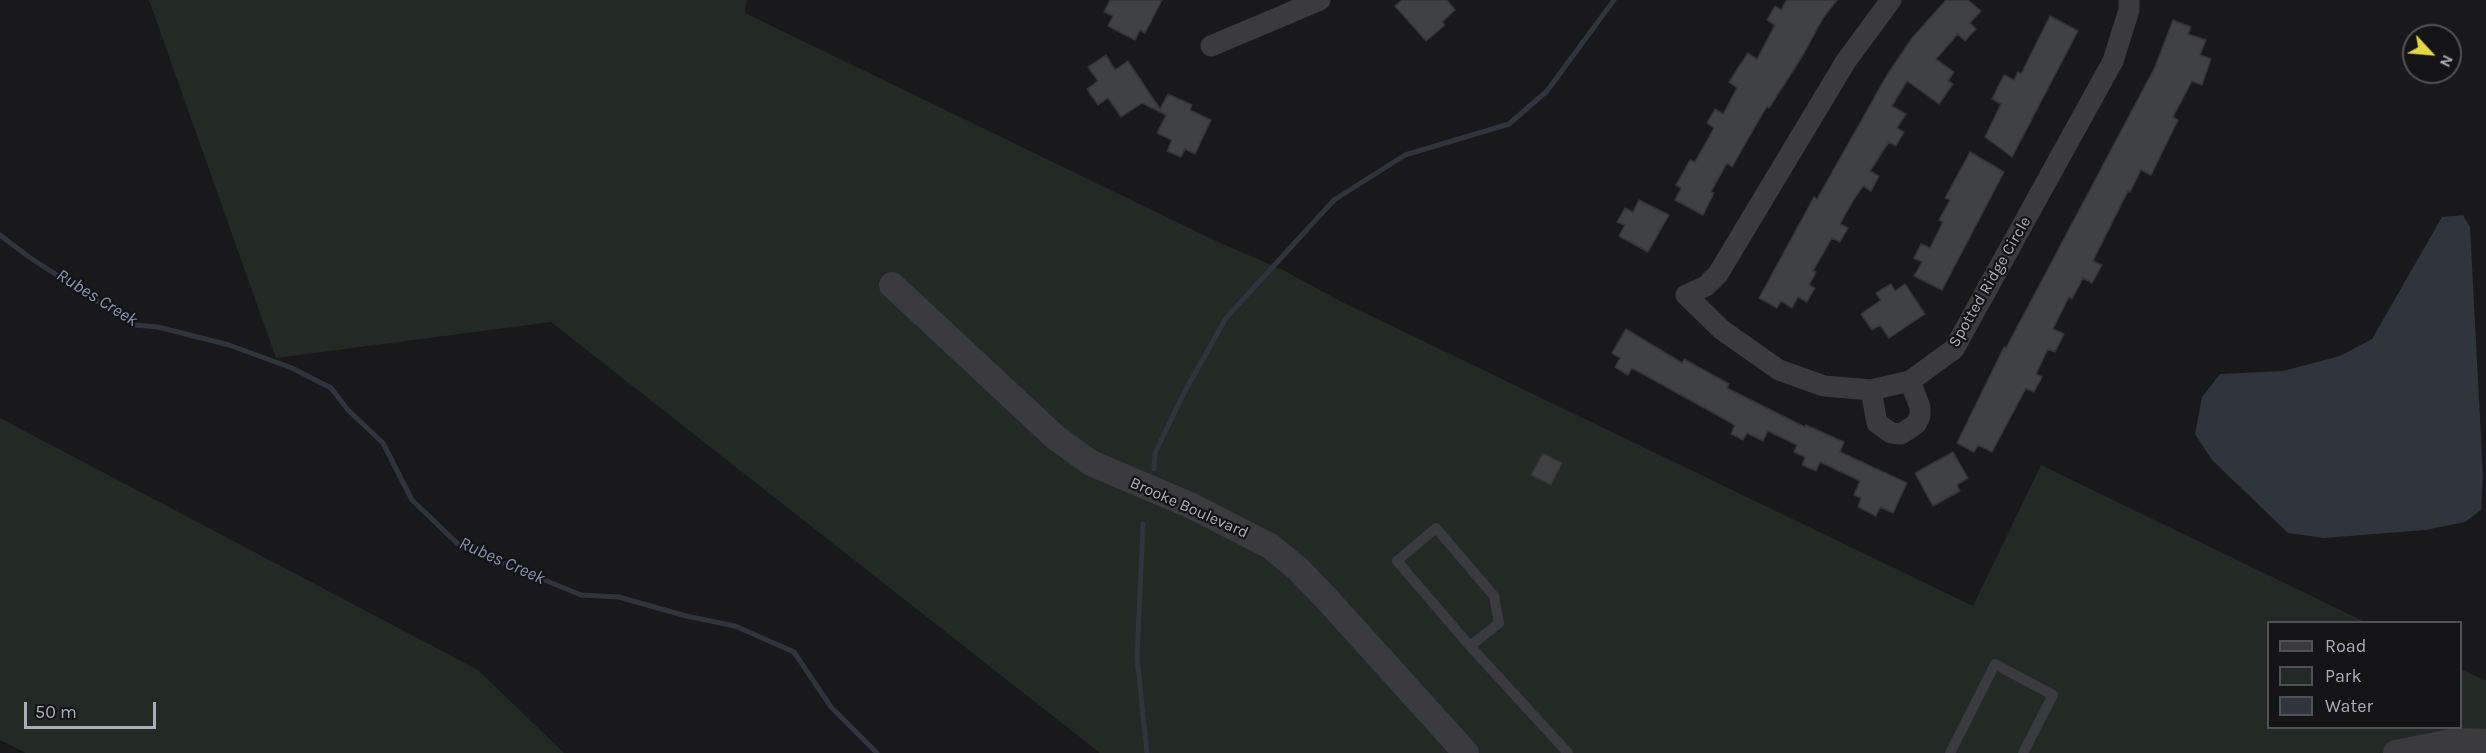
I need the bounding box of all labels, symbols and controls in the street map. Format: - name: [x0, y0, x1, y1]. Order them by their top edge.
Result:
- north arrow: [2402, 24, 2462, 84]
- text: N: [2436, 52, 2458, 71]
- street label: Spotted Ridge Circle: [1945, 213, 2035, 351]
- water label: Rubes Creek: [52, 265, 142, 331]
- street label: Brooke Boulevard: [1127, 473, 1251, 543]
- water label: Rubes Creek: [456, 532, 548, 590]
- legend: [2267, 621, 2462, 729]
- text: Road: [2325, 635, 2366, 657]
- text: Park: [2325, 665, 2362, 687]
- scale bar: [27, 690, 159, 728]
- text: Water: [2325, 695, 2373, 717]
- text: 50 m: [35, 701, 77, 723]

